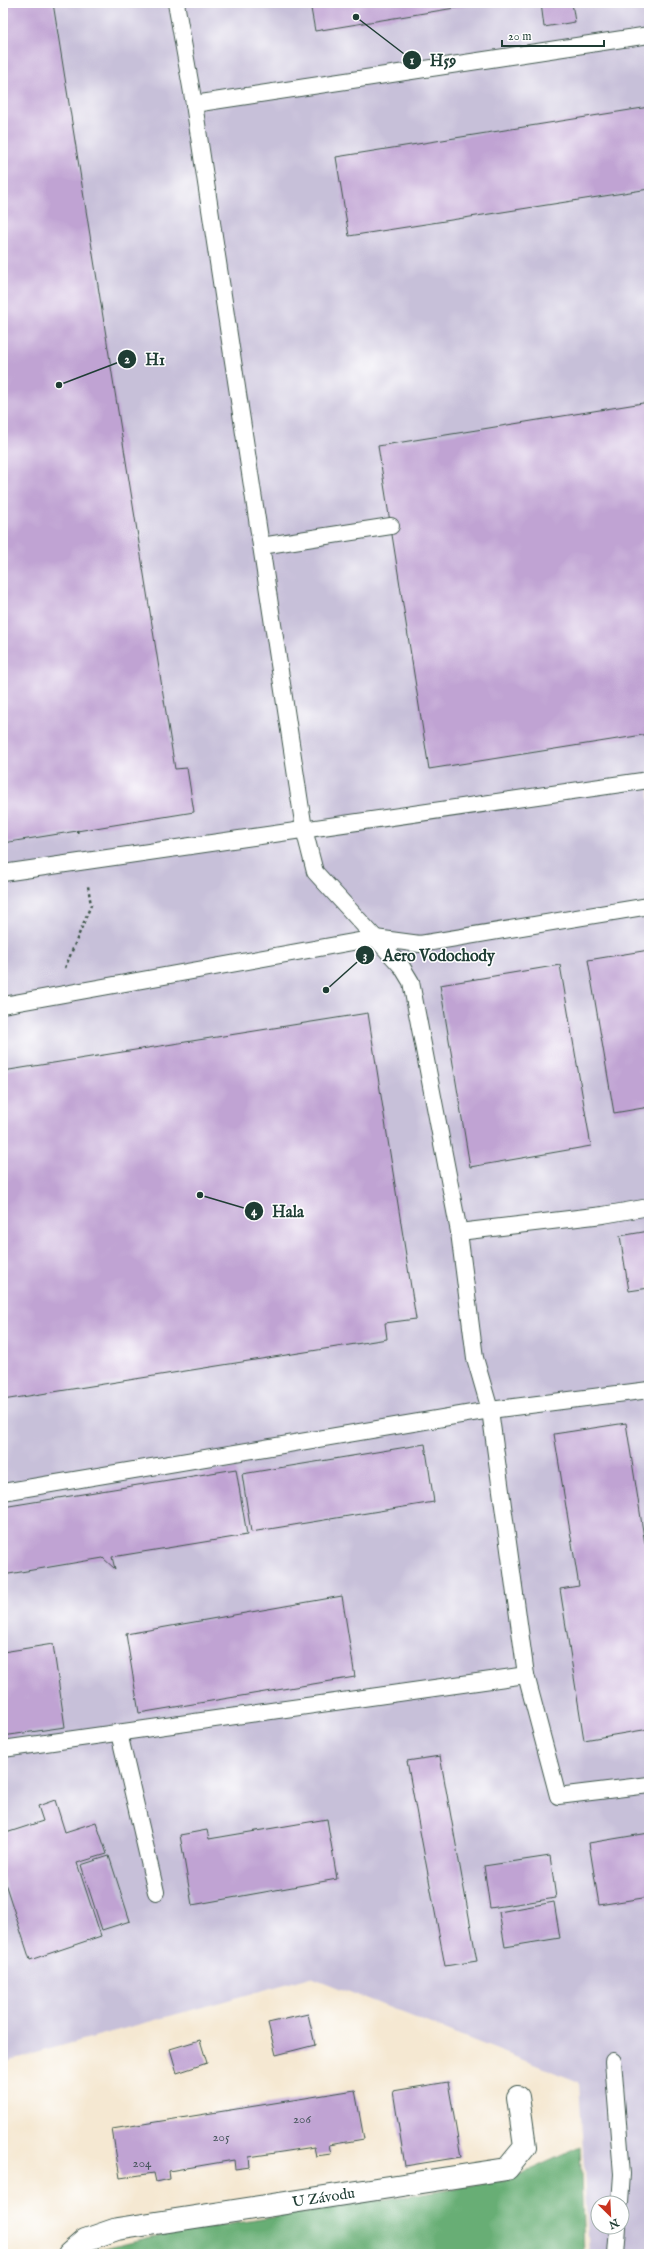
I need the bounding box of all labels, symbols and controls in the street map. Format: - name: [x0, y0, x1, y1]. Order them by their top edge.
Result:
- scale bar: [502, 22, 604, 48]
- text: 20 m: [508, 29, 531, 44]
- callout: H59: [402, 46, 464, 74]
- text: H59: [430, 52, 456, 72]
- text: 1: [410, 53, 415, 68]
- callout: H1: [117, 345, 173, 373]
- text: H1: [145, 351, 165, 371]
- text: 2: [124, 352, 130, 367]
- callout: Aero Vodochody: [355, 941, 503, 969]
- text: Aero Vodochody: [382, 947, 496, 967]
- text: 3: [363, 948, 367, 963]
- callout: Hala: [244, 1197, 312, 1225]
- text: Hala: [272, 1203, 305, 1223]
- text: 4: [251, 1204, 258, 1219]
- house number: 206: [293, 2111, 311, 2128]
- house number: 205: [212, 2129, 230, 2146]
- house number: 204: [133, 2155, 152, 2172]
- street label: U Závodu: [291, 2183, 356, 2211]
- north arrow: [590, 2195, 630, 2235]
- text: N: [606, 2214, 622, 2232]

